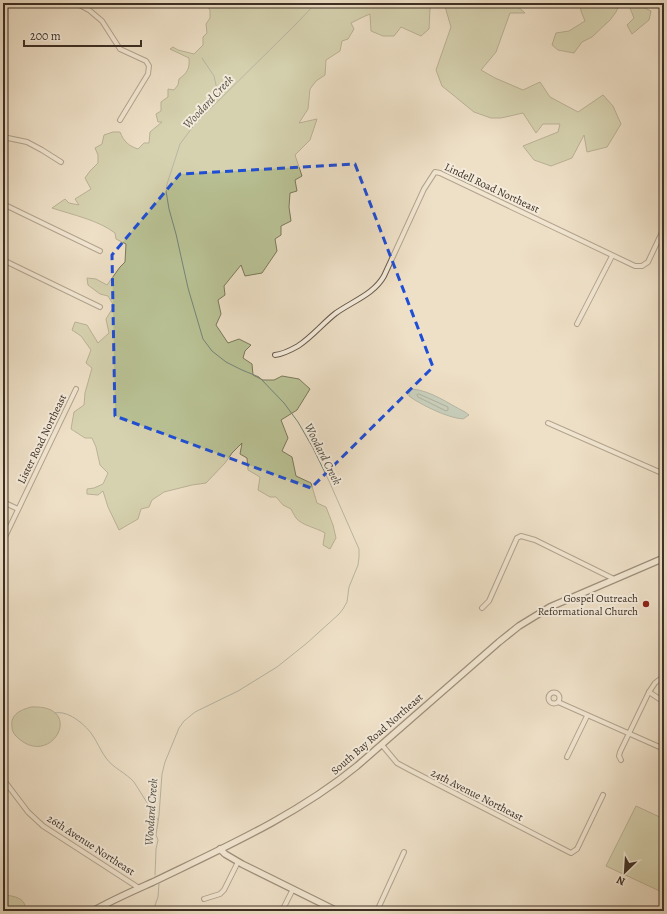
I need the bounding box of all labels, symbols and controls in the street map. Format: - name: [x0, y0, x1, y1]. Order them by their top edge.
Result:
- scale bar: [24, 22, 141, 48]
- text: 200 m: [30, 28, 61, 44]
- water label: Woodard Creek: [179, 71, 237, 132]
- street label: Lindell Road Northeast: [442, 159, 542, 217]
- street label: Lister Road Northeast: [14, 391, 70, 486]
- water label: Woodard Creek: [301, 420, 346, 488]
- place label: Gospel Outreach Reformational Church: [538, 591, 638, 619]
- marker: Gospel Outreach Reformational Church: [641, 599, 651, 609]
- street label: South Bay Road Northeast: [328, 690, 426, 778]
- street label: 24th Avenue Northeast: [428, 765, 526, 825]
- water label: Woodard Creek: [141, 777, 161, 846]
- street label: 26th Avenue Northeast: [44, 811, 138, 879]
- north arrow: [605, 852, 645, 892]
- text: N: [614, 872, 628, 889]

